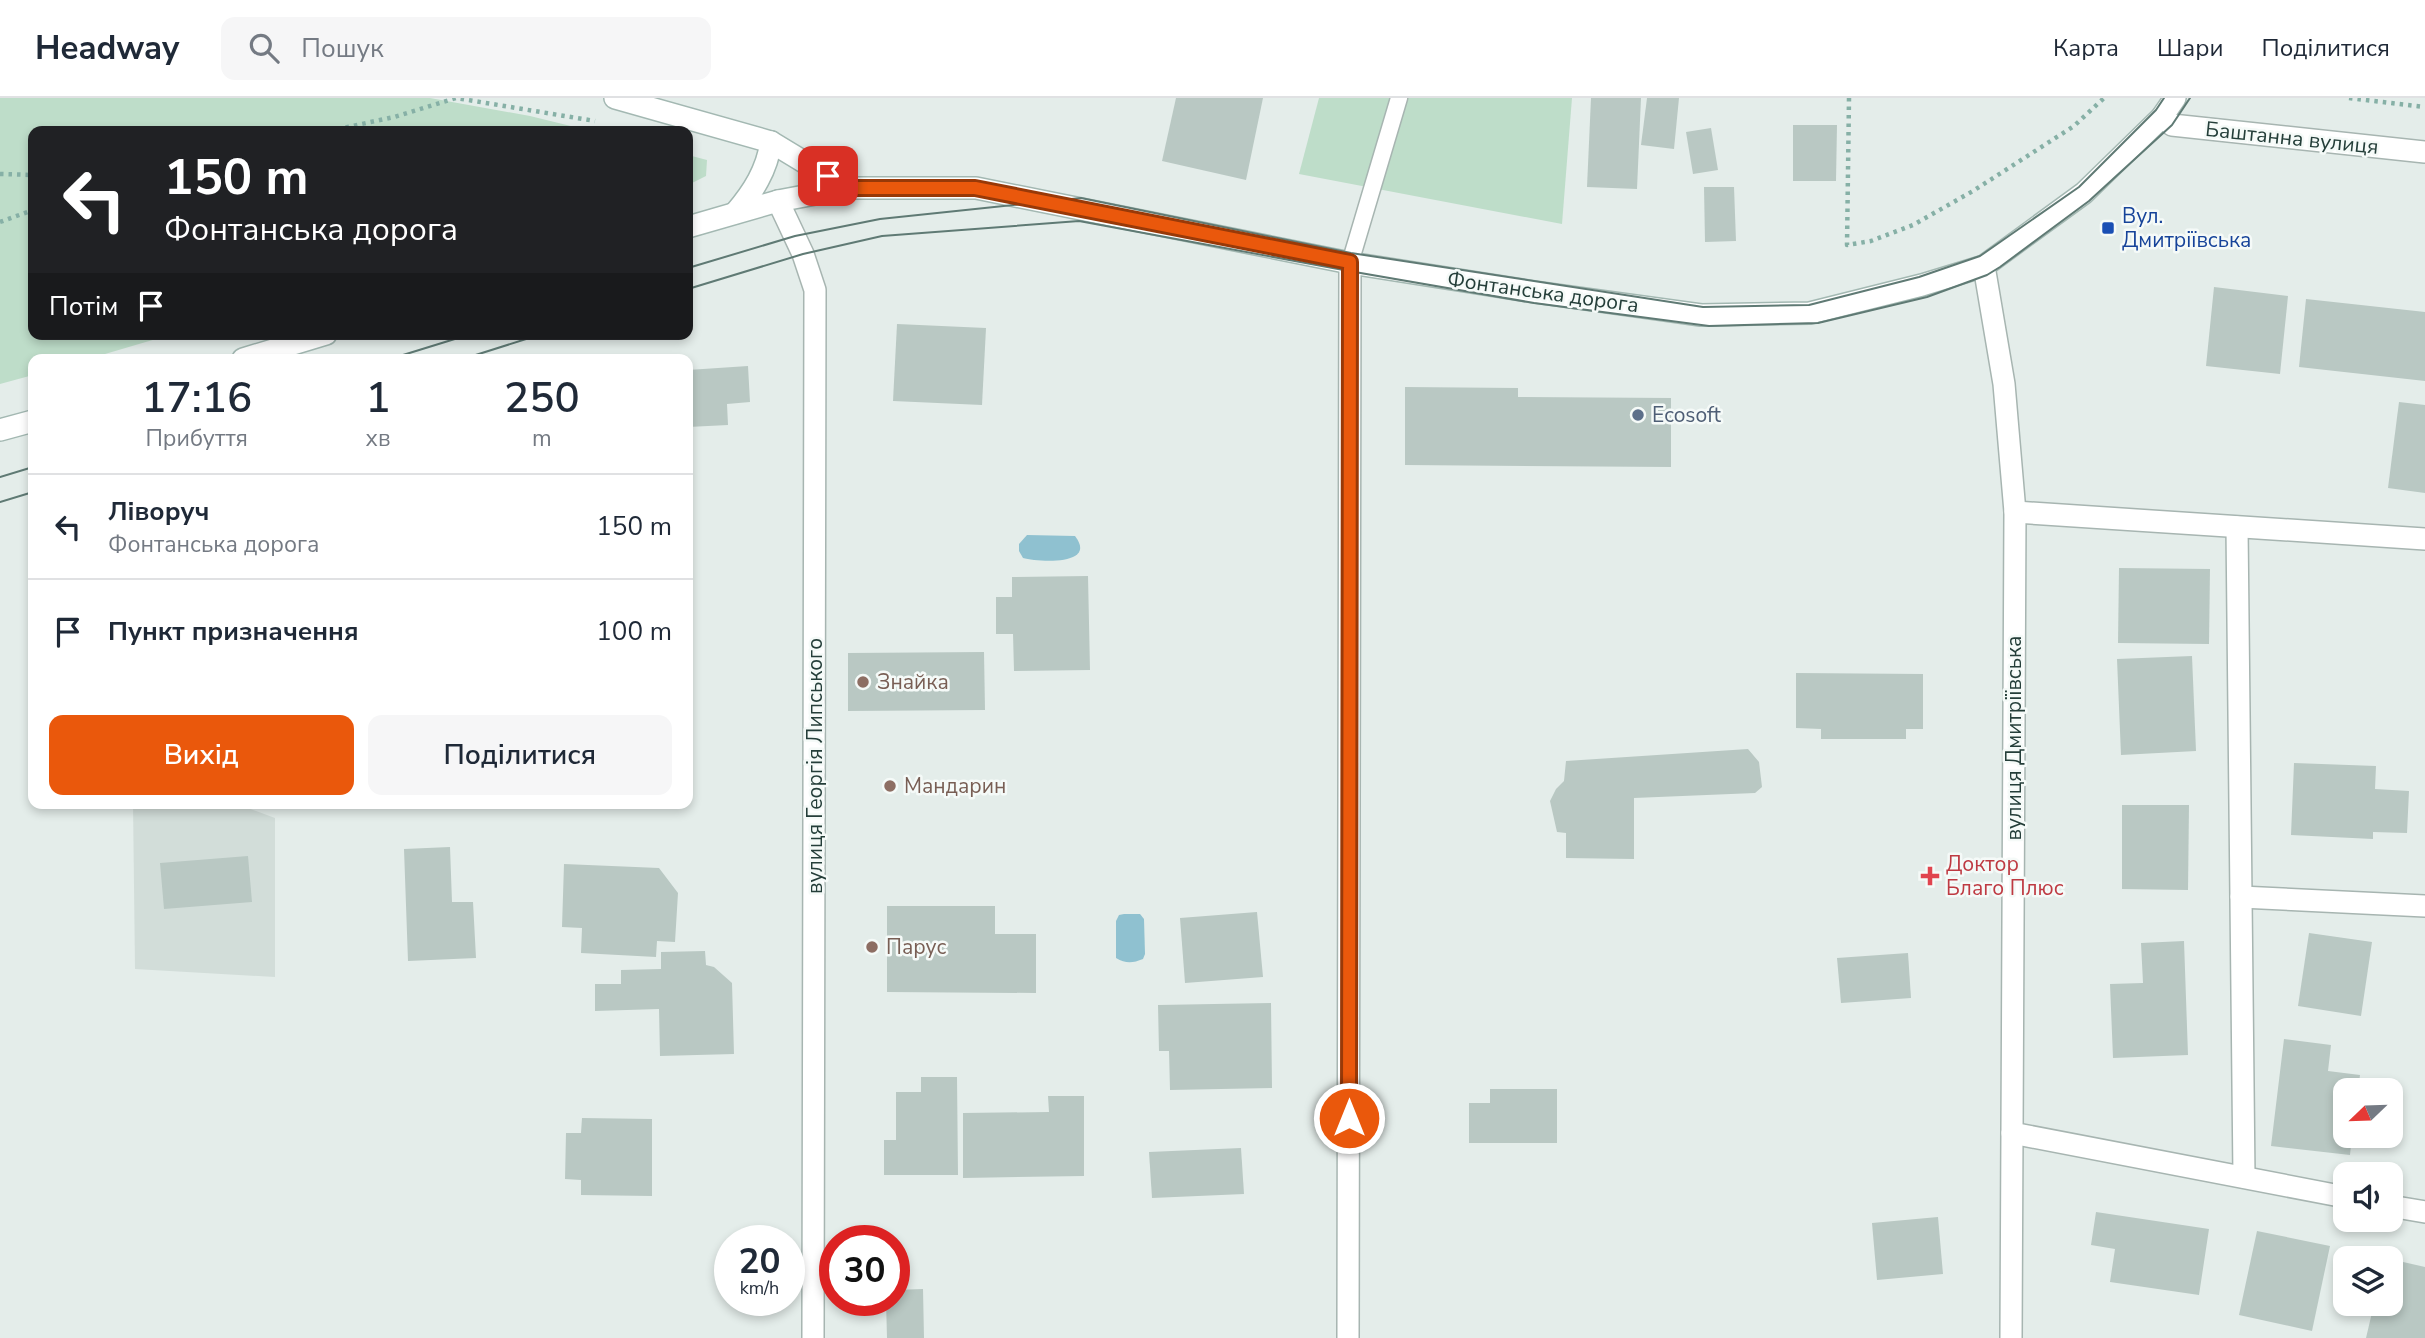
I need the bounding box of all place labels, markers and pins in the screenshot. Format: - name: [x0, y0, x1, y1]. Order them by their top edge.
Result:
- pin: [798, 146, 858, 206]
- place label: Вул. Дмитріївська: [2122, 202, 2251, 254]
- marker: Вул. Дмитріївська: [2100, 220, 2116, 236]
- place label: Ecosoft: [1652, 401, 1722, 429]
- marker: Ecosoft: [1630, 407, 1646, 423]
- place label: Знайка: [877, 668, 949, 696]
- marker: Знайка: [855, 674, 871, 690]
- place label: Мандарин: [904, 772, 1006, 800]
- marker: Мандарин: [882, 778, 898, 794]
- place label: Доктор Благо Плюс: [1946, 850, 2064, 902]
- marker: Доктор Благо Плюс: [1920, 866, 1940, 886]
- place label: Парус: [886, 933, 946, 961]
- marker: Парус: [864, 939, 880, 955]

